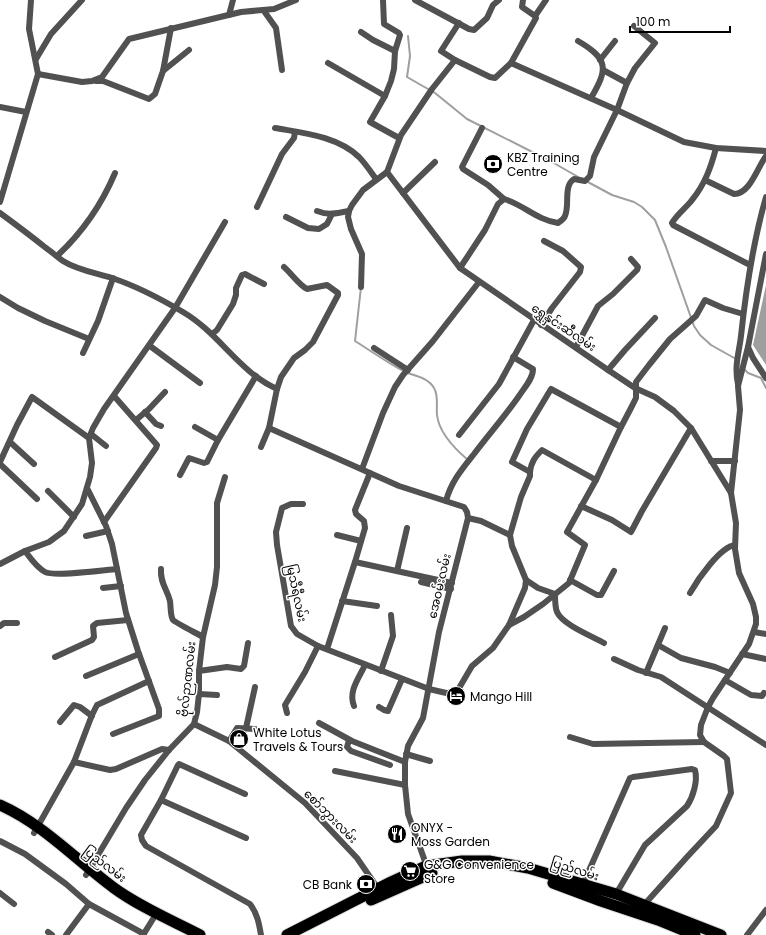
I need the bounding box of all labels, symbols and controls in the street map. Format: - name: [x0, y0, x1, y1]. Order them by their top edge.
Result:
- scale bar: [630, 8, 730, 34]
- text: 100 m: [636, 13, 670, 30]
- place label: KBZ Training Centre: [507, 149, 580, 180]
- bank icon: KBZ Training Centre: [482, 153, 504, 175]
- street label: ရွှေနှင်းဆီလမ်း: [527, 299, 600, 357]
- street label: အေဝမ်းလမ်း: [423, 552, 455, 620]
- street label: မြသီရီလမ်း: [281, 563, 311, 624]
- street label: ဗိုလ်ဉာဏလမ်း: [175, 640, 201, 718]
- hotel icon: Mango Hill: [445, 685, 467, 707]
- place label: Mango Hill: [470, 688, 532, 705]
- place label: White Lotus Travels & Tours: [253, 724, 343, 755]
- shop icon: White Lotus Travels & Tours: [228, 728, 250, 750]
- street label: စော်ဘွားလမ်း: [299, 785, 362, 848]
- place label: ONYX - Moss Garden: [411, 819, 490, 850]
- restaurant icon: ONYX - Moss Garden: [386, 823, 408, 845]
- street label: ပြည်လမ်း: [79, 842, 130, 887]
- street label: ပြည်လမ်း: [548, 854, 601, 886]
- place label: G&G Convenience Store: [424, 856, 534, 887]
- supermarket icon: G&G Convenience Store: [399, 860, 421, 882]
- bank icon: CB Bank: [355, 873, 377, 895]
- place label: CB Bank: [303, 876, 353, 893]

